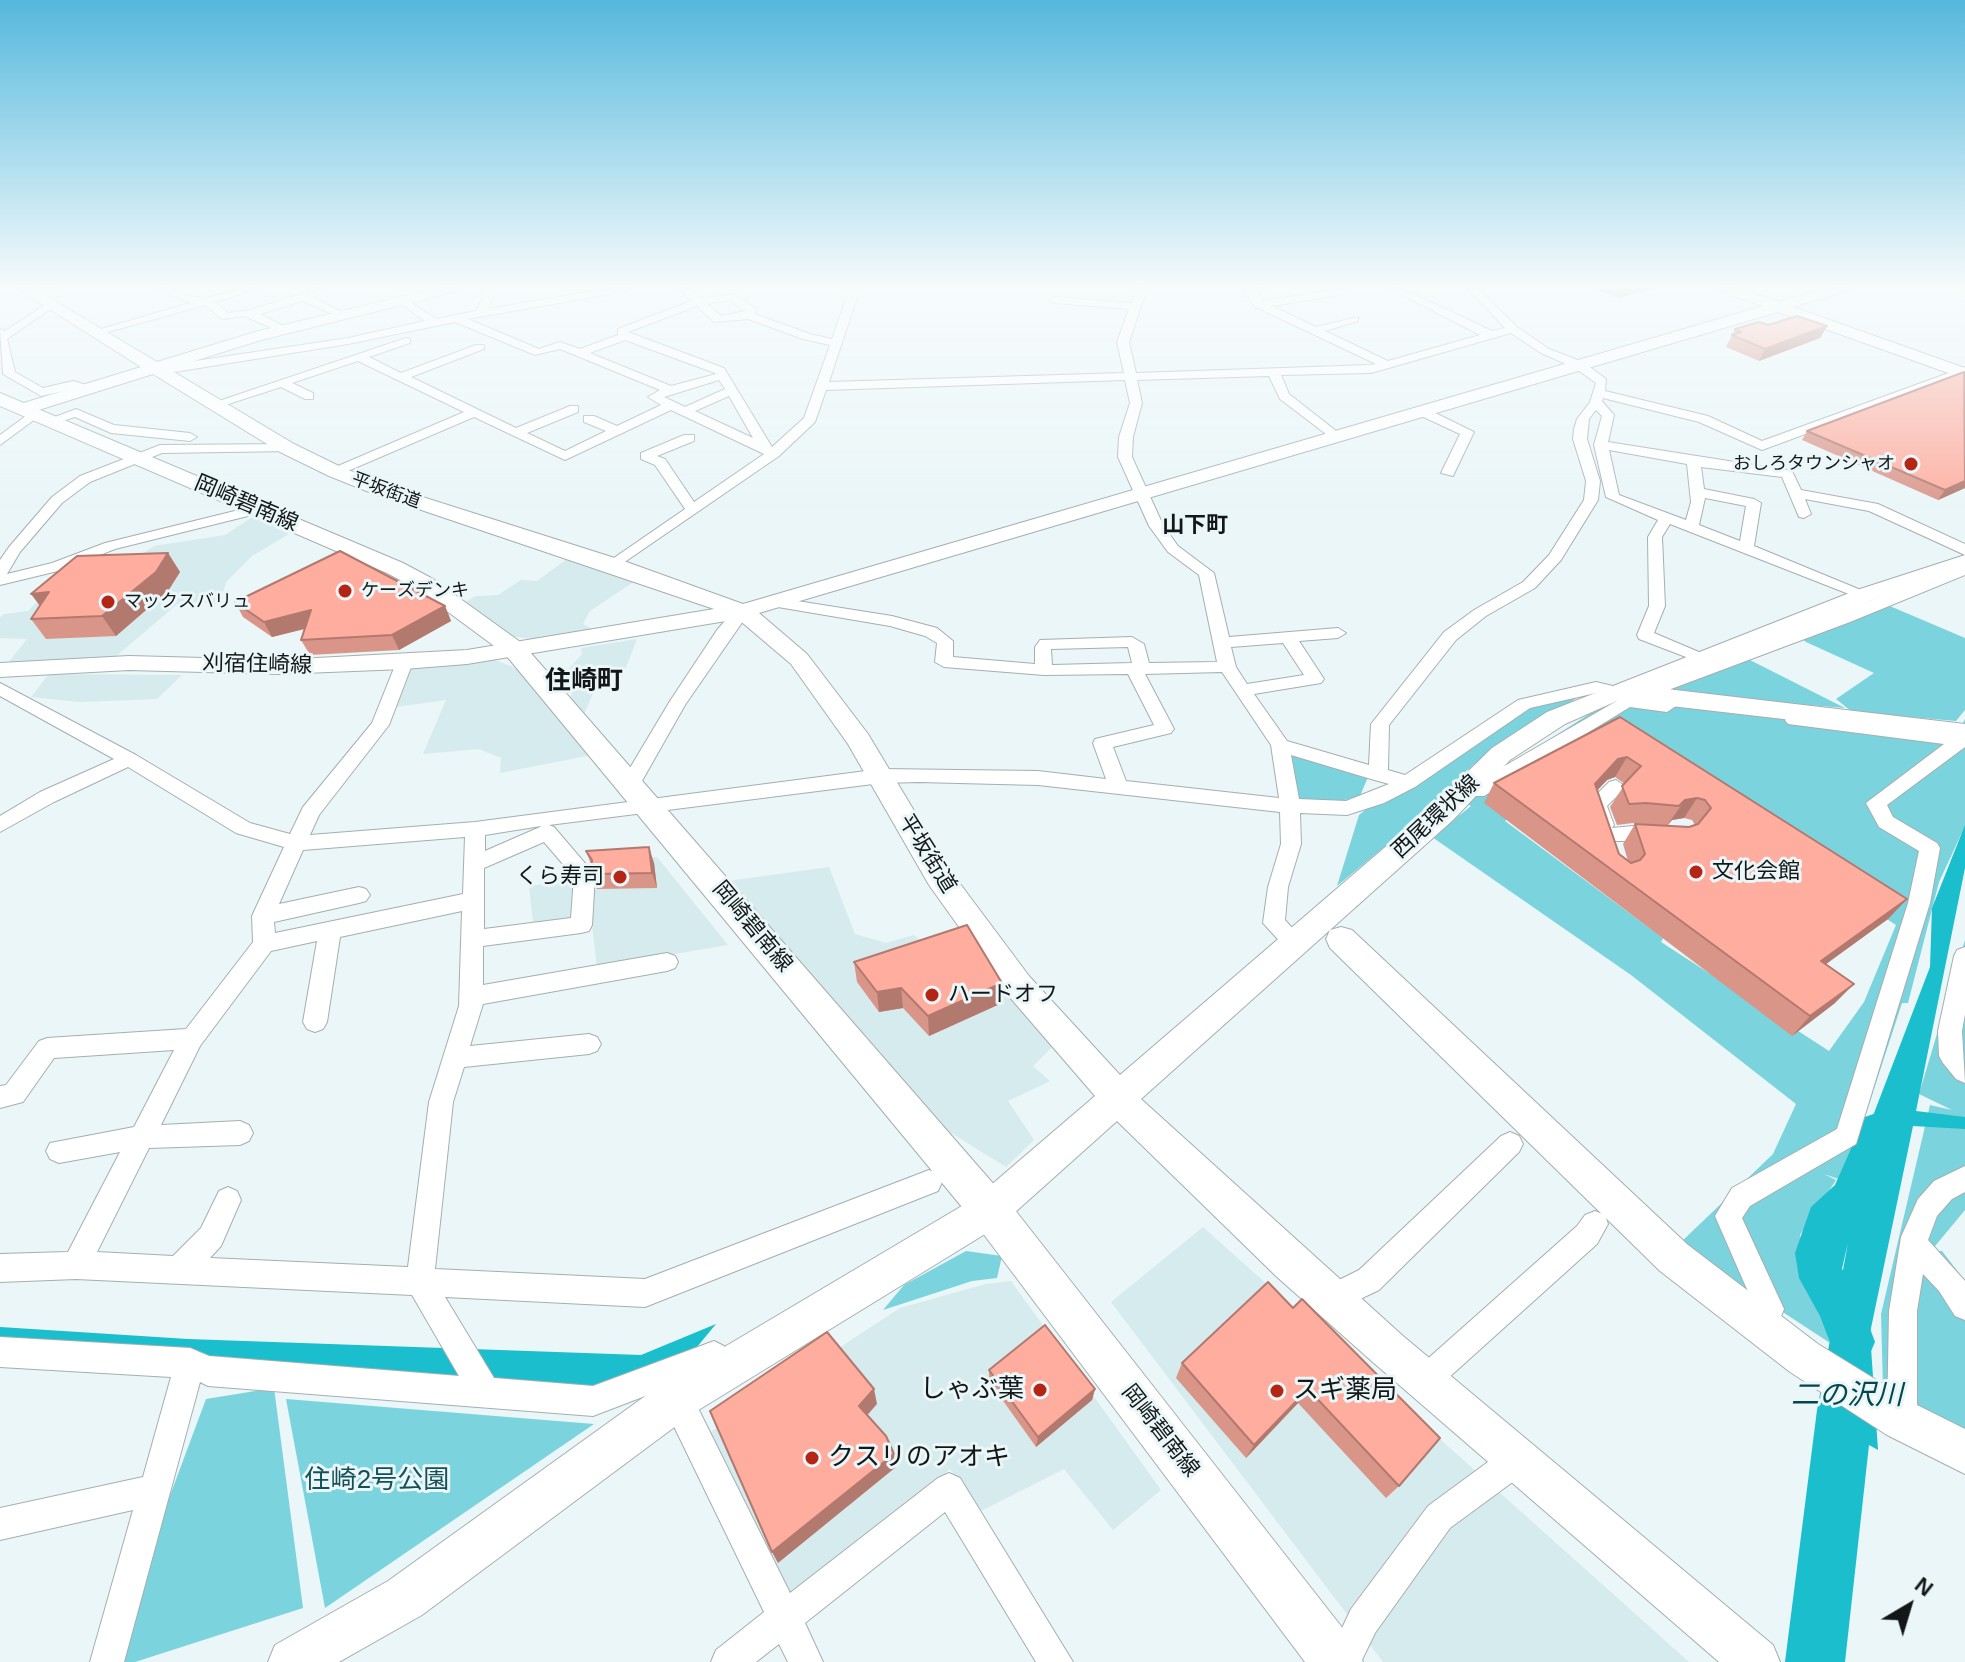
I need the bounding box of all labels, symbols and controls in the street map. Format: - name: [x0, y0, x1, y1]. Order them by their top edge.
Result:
- place label: おしろタウンシャオ: [1733, 453, 1895, 475]
- marker: おしろタウンシャオ: [1902, 455, 1920, 473]
- street label: 平坂街道: [348, 469, 424, 513]
- street label: 岡崎碧南線: [190, 470, 302, 538]
- district label: 山下町: [1162, 513, 1228, 539]
- place label: ケーズデンキ: [361, 580, 469, 602]
- marker: ケーズデンキ: [336, 582, 354, 600]
- place label: マックスバリュ: [124, 591, 250, 613]
- marker: マックスバリュ: [99, 593, 117, 611]
- street label: 刈宿住崎線: [202, 651, 312, 679]
- district label: 住崎町: [545, 666, 623, 698]
- street label: 西尾環状線: [1387, 770, 1485, 864]
- street label: 平坂街道: [892, 810, 962, 898]
- place label: 文化会館: [1712, 859, 1800, 885]
- marker: 文化会館: [1687, 863, 1705, 881]
- place label: くら寿司: [516, 864, 604, 890]
- marker: くら寿司: [611, 868, 629, 886]
- street label: 岡崎碧南線: [707, 876, 797, 978]
- place label: ハードオフ: [948, 982, 1058, 1008]
- marker: ハードオフ: [923, 986, 941, 1004]
- place label: しゃぶ葉: [920, 1374, 1024, 1406]
- place label: スギ薬局: [1293, 1375, 1397, 1407]
- water label: 二の沢川: [1791, 1379, 1903, 1413]
- street label: 岡崎碧南線: [1116, 1380, 1204, 1482]
- marker: しゃぶ葉: [1031, 1381, 1049, 1399]
- marker: スギ薬局: [1268, 1382, 1286, 1400]
- place label: クスリのアオキ: [828, 1442, 1010, 1474]
- marker: クスリのアオキ: [803, 1449, 821, 1467]
- park label: 住崎2号公園: [305, 1465, 449, 1497]
- north arrow: [1869, 1566, 1949, 1646]
- text: N: [1910, 1572, 1938, 1601]

